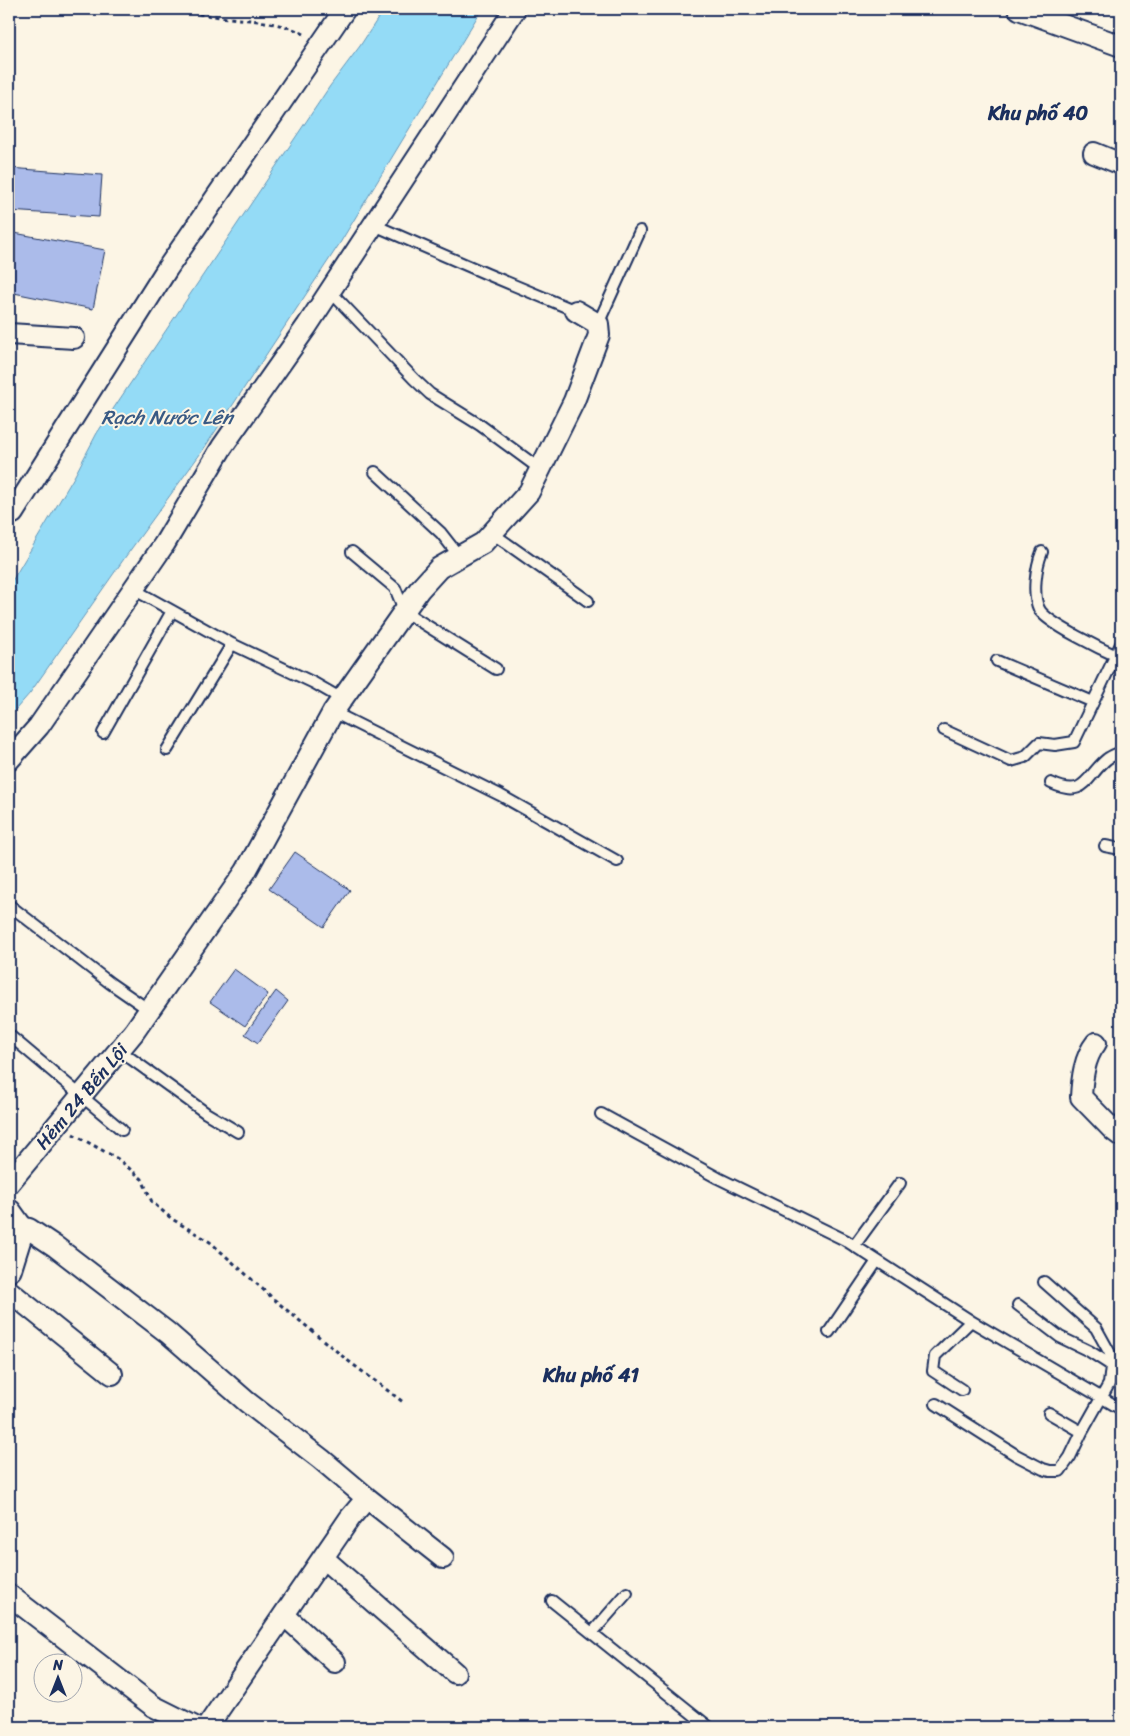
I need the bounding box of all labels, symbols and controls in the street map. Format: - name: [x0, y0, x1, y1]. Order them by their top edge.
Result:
- district label: Khu phố 40: [987, 96, 1088, 131]
- water label: Rạch Nước Lên: [101, 400, 235, 435]
- street label: Hẻm 24 Bến Lội: [27, 1035, 137, 1157]
- district label: Khu phố 41: [542, 1358, 639, 1393]
- text: N: [52, 1653, 63, 1678]
- north arrow: [32, 1654, 82, 1704]

